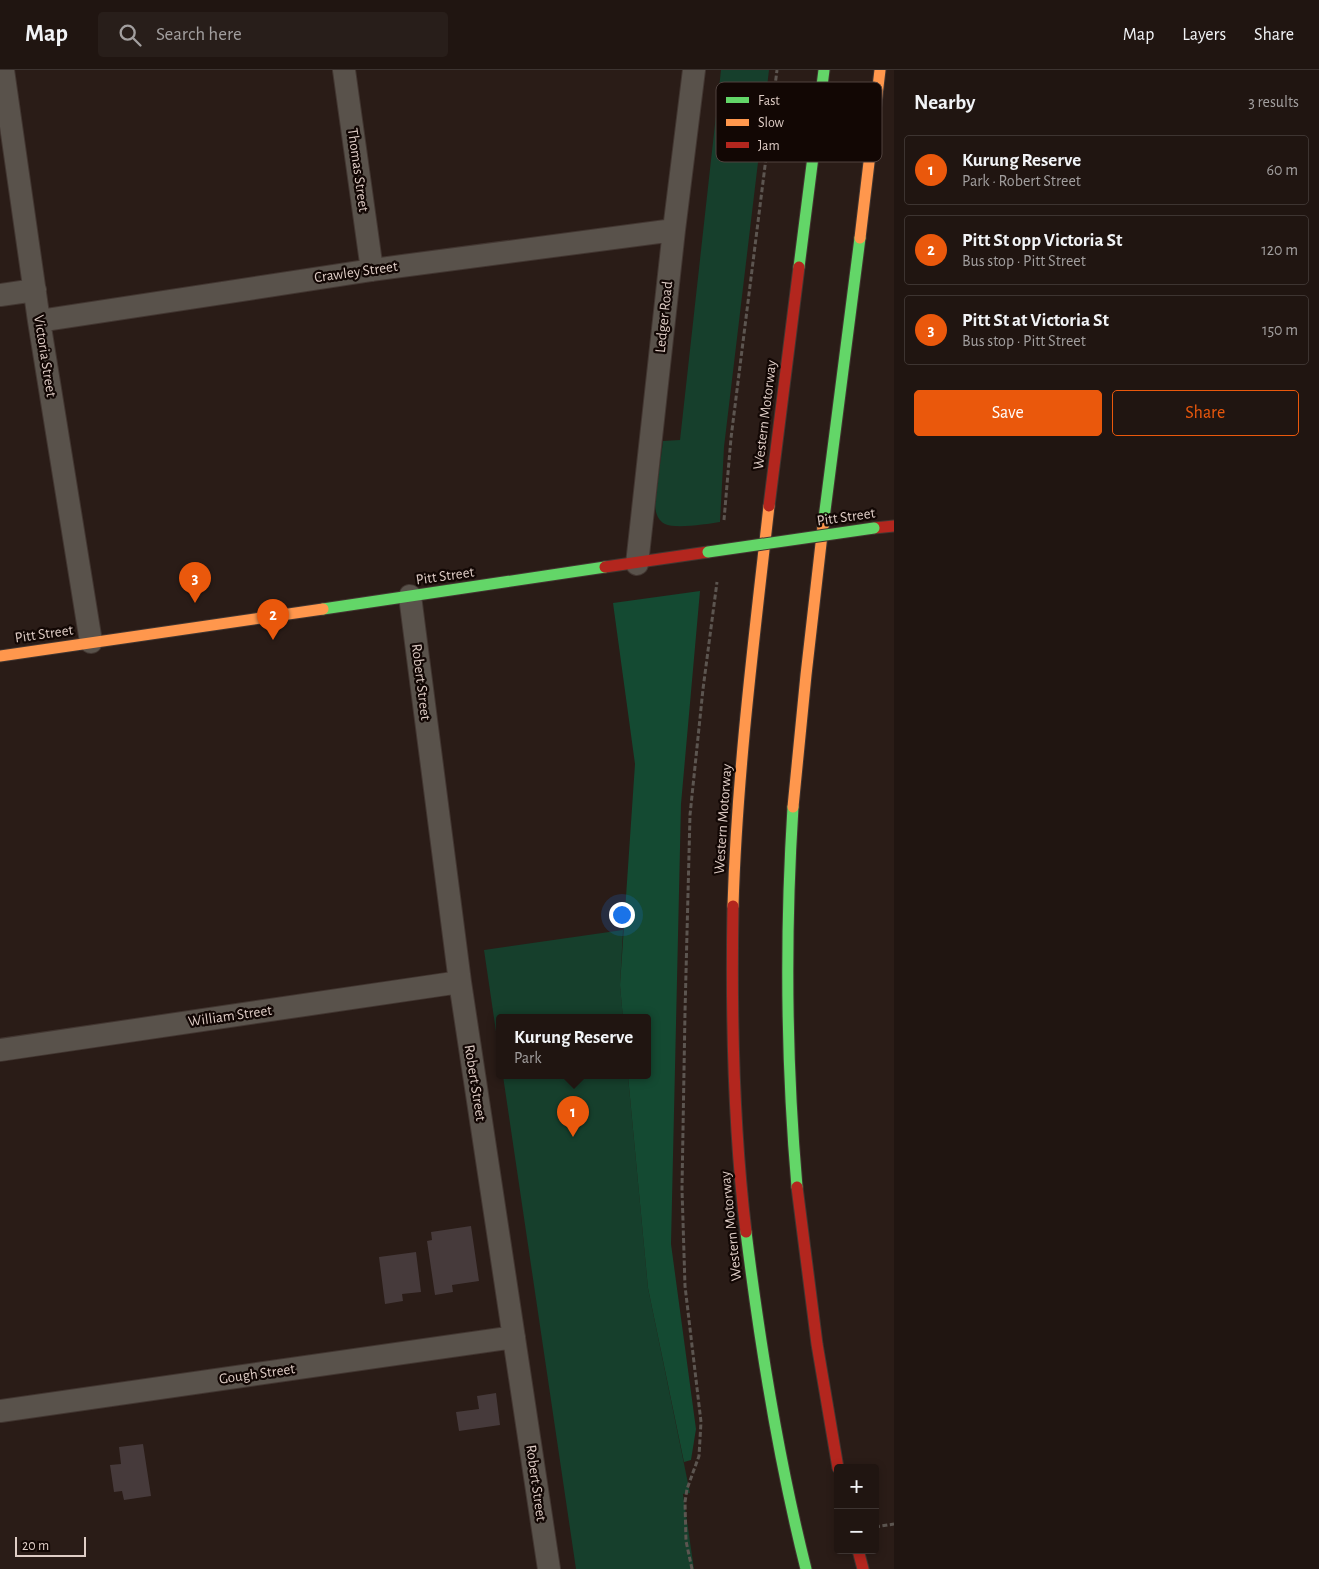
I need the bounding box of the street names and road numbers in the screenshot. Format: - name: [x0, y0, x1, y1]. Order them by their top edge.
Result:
- street label: Thomas Street: [345, 127, 371, 213]
- street label: Crawley Street: [313, 259, 399, 285]
- street label: Ledger Road: [653, 280, 675, 354]
- street label: Victoria Street: [31, 314, 59, 398]
- street label: Western Motorway: [751, 359, 779, 471]
- street label: Pitt Street: [816, 505, 876, 529]
- street label: Pitt Street: [415, 564, 475, 588]
- street label: Pitt Street: [14, 622, 74, 646]
- street label: Robert Street: [409, 643, 433, 721]
- street label: Western Motorway: [712, 763, 734, 875]
- street label: William Street: [187, 1003, 273, 1029]
- street label: Robert Street: [462, 1044, 488, 1122]
- street label: Western Motorway: [718, 1170, 744, 1282]
- street label: Gough Street: [218, 1361, 296, 1387]
- street label: Robert Street: [523, 1444, 549, 1522]

